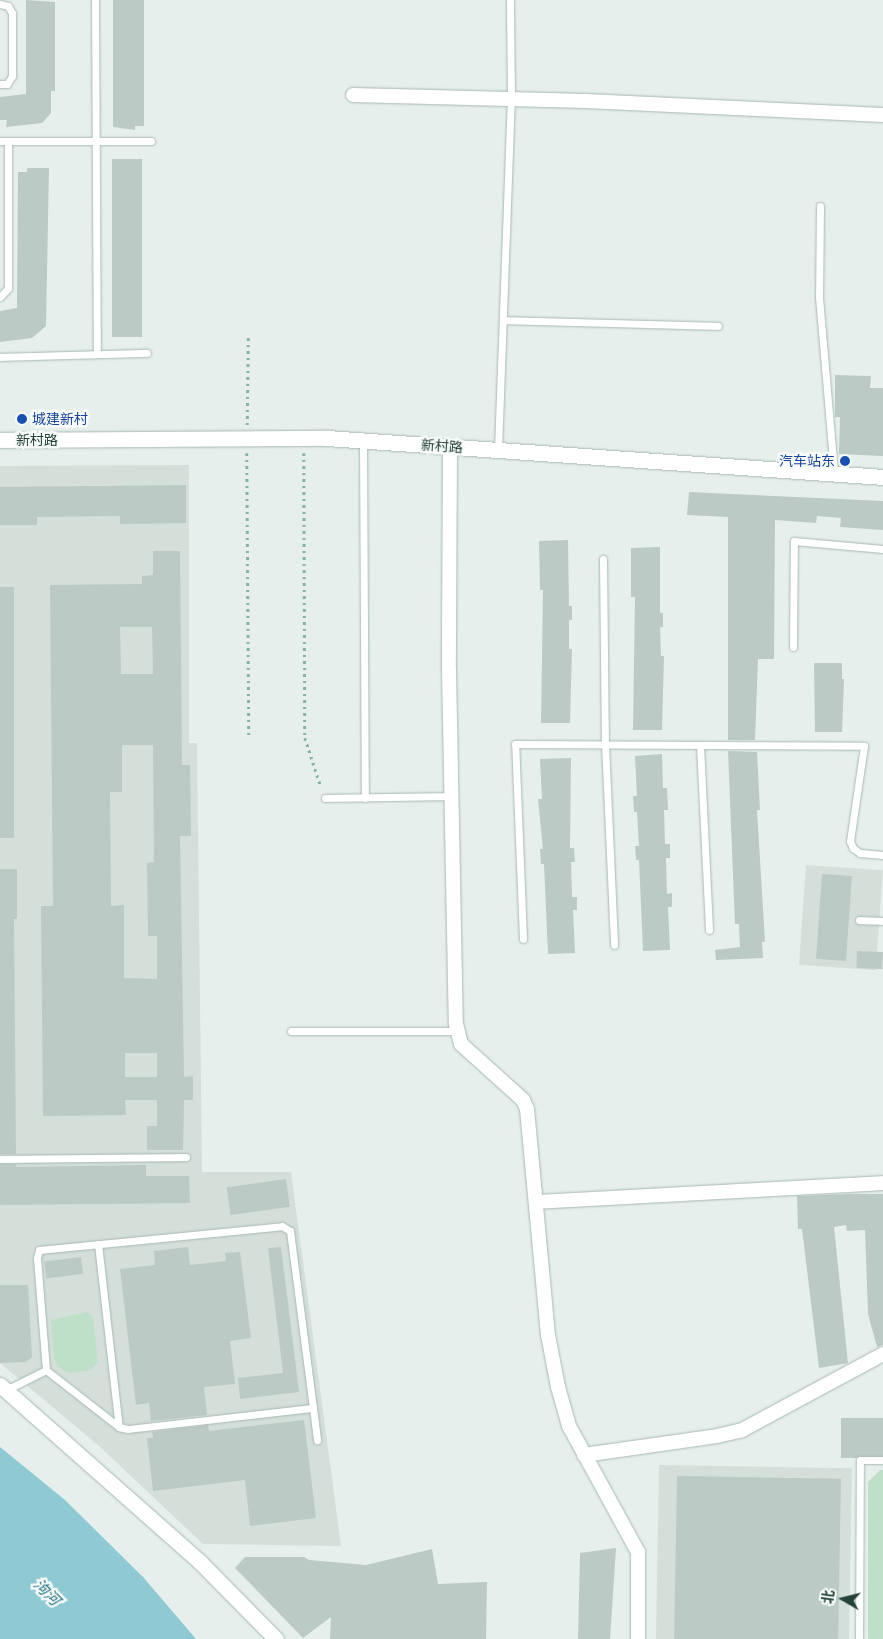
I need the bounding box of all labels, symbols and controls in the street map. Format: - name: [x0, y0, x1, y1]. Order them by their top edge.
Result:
- place label: 城建新村: [32, 411, 88, 427]
- marker: 城建新村: [16, 413, 28, 425]
- street label: 新村路: [16, 432, 58, 448]
- street label: 新村路: [420, 436, 464, 456]
- place label: 汽车站东: [779, 453, 835, 469]
- marker: 汽车站东: [839, 455, 851, 467]
- north arrow: [818, 1574, 868, 1624]
- water label: 泃河: [30, 1575, 64, 1609]
- text: 北: [819, 1589, 837, 1605]

